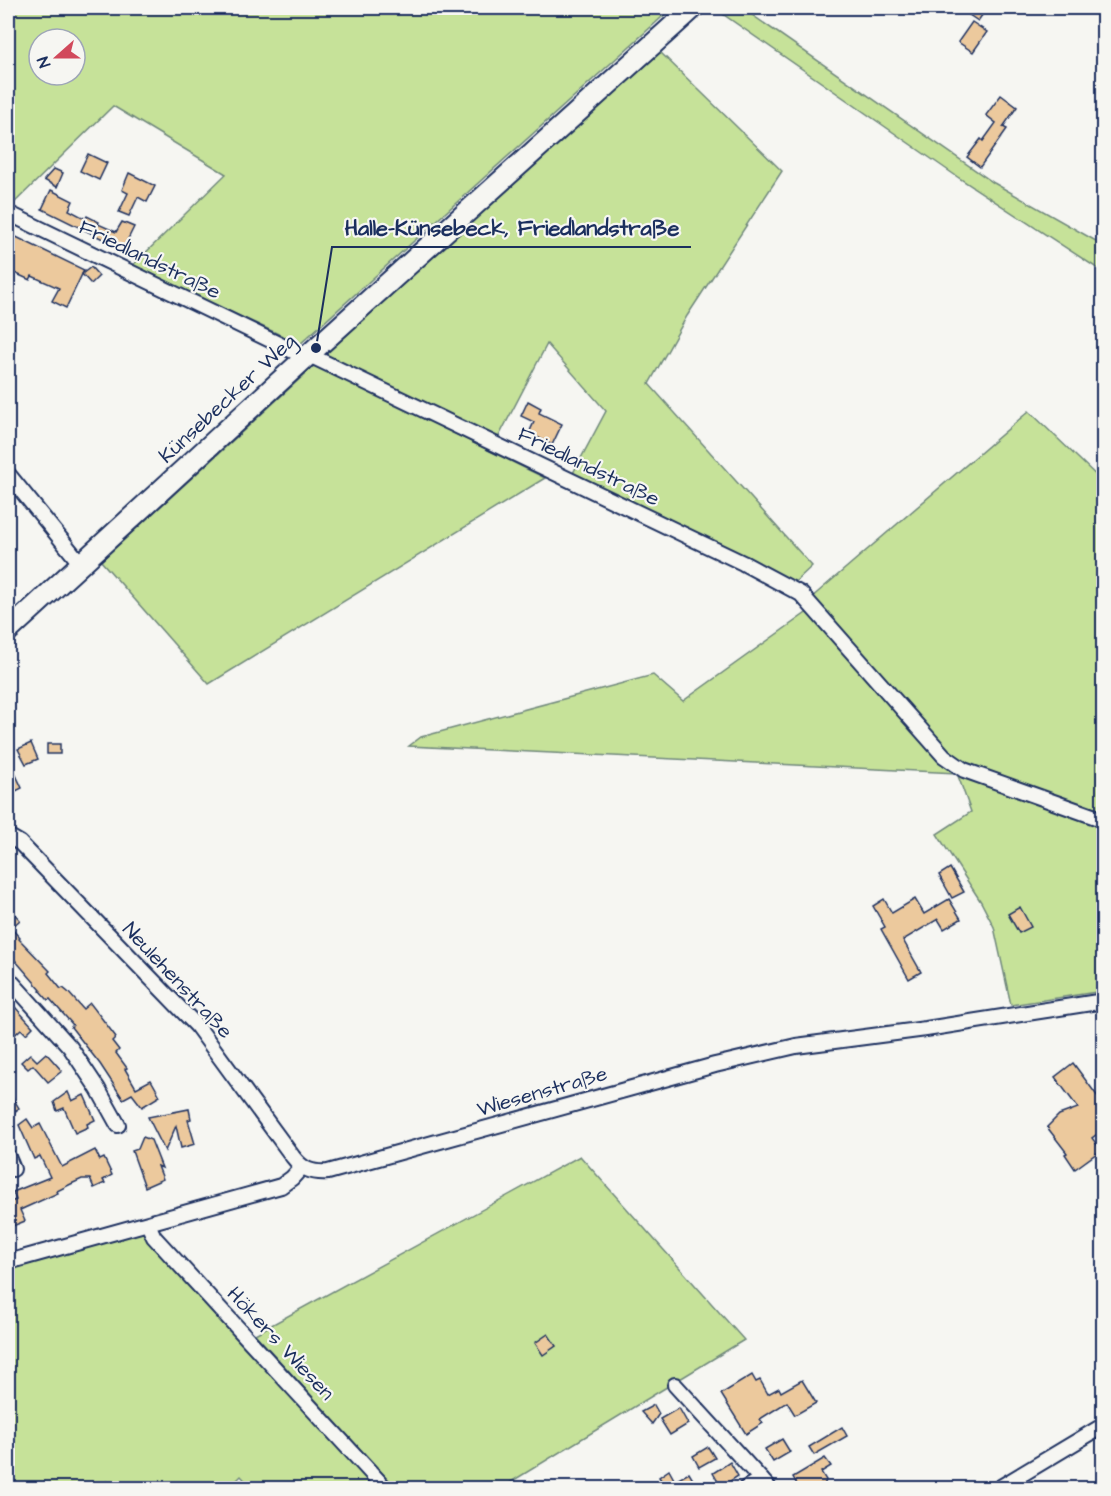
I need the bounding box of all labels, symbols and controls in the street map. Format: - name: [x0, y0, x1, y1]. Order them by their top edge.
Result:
- north arrow: [27, 27, 87, 87]
- text: N: [32, 53, 56, 71]
- callout: Halle-Künsebeck, Friedlandstraße: [332, 207, 691, 247]
- street label: Friedlandstraße: [74, 213, 225, 306]
- text: Halle-Künsebeck, Friedlandstraße: [345, 213, 679, 244]
- street label: Künsebecker Weg: [152, 327, 304, 471]
- street label: Friedlandstraße: [513, 420, 664, 513]
- street label: Neulehenstraße: [116, 916, 239, 1045]
- street label: Wiesenstraße: [474, 1059, 611, 1124]
- street label: Hökers Wiesen: [220, 1280, 341, 1407]

